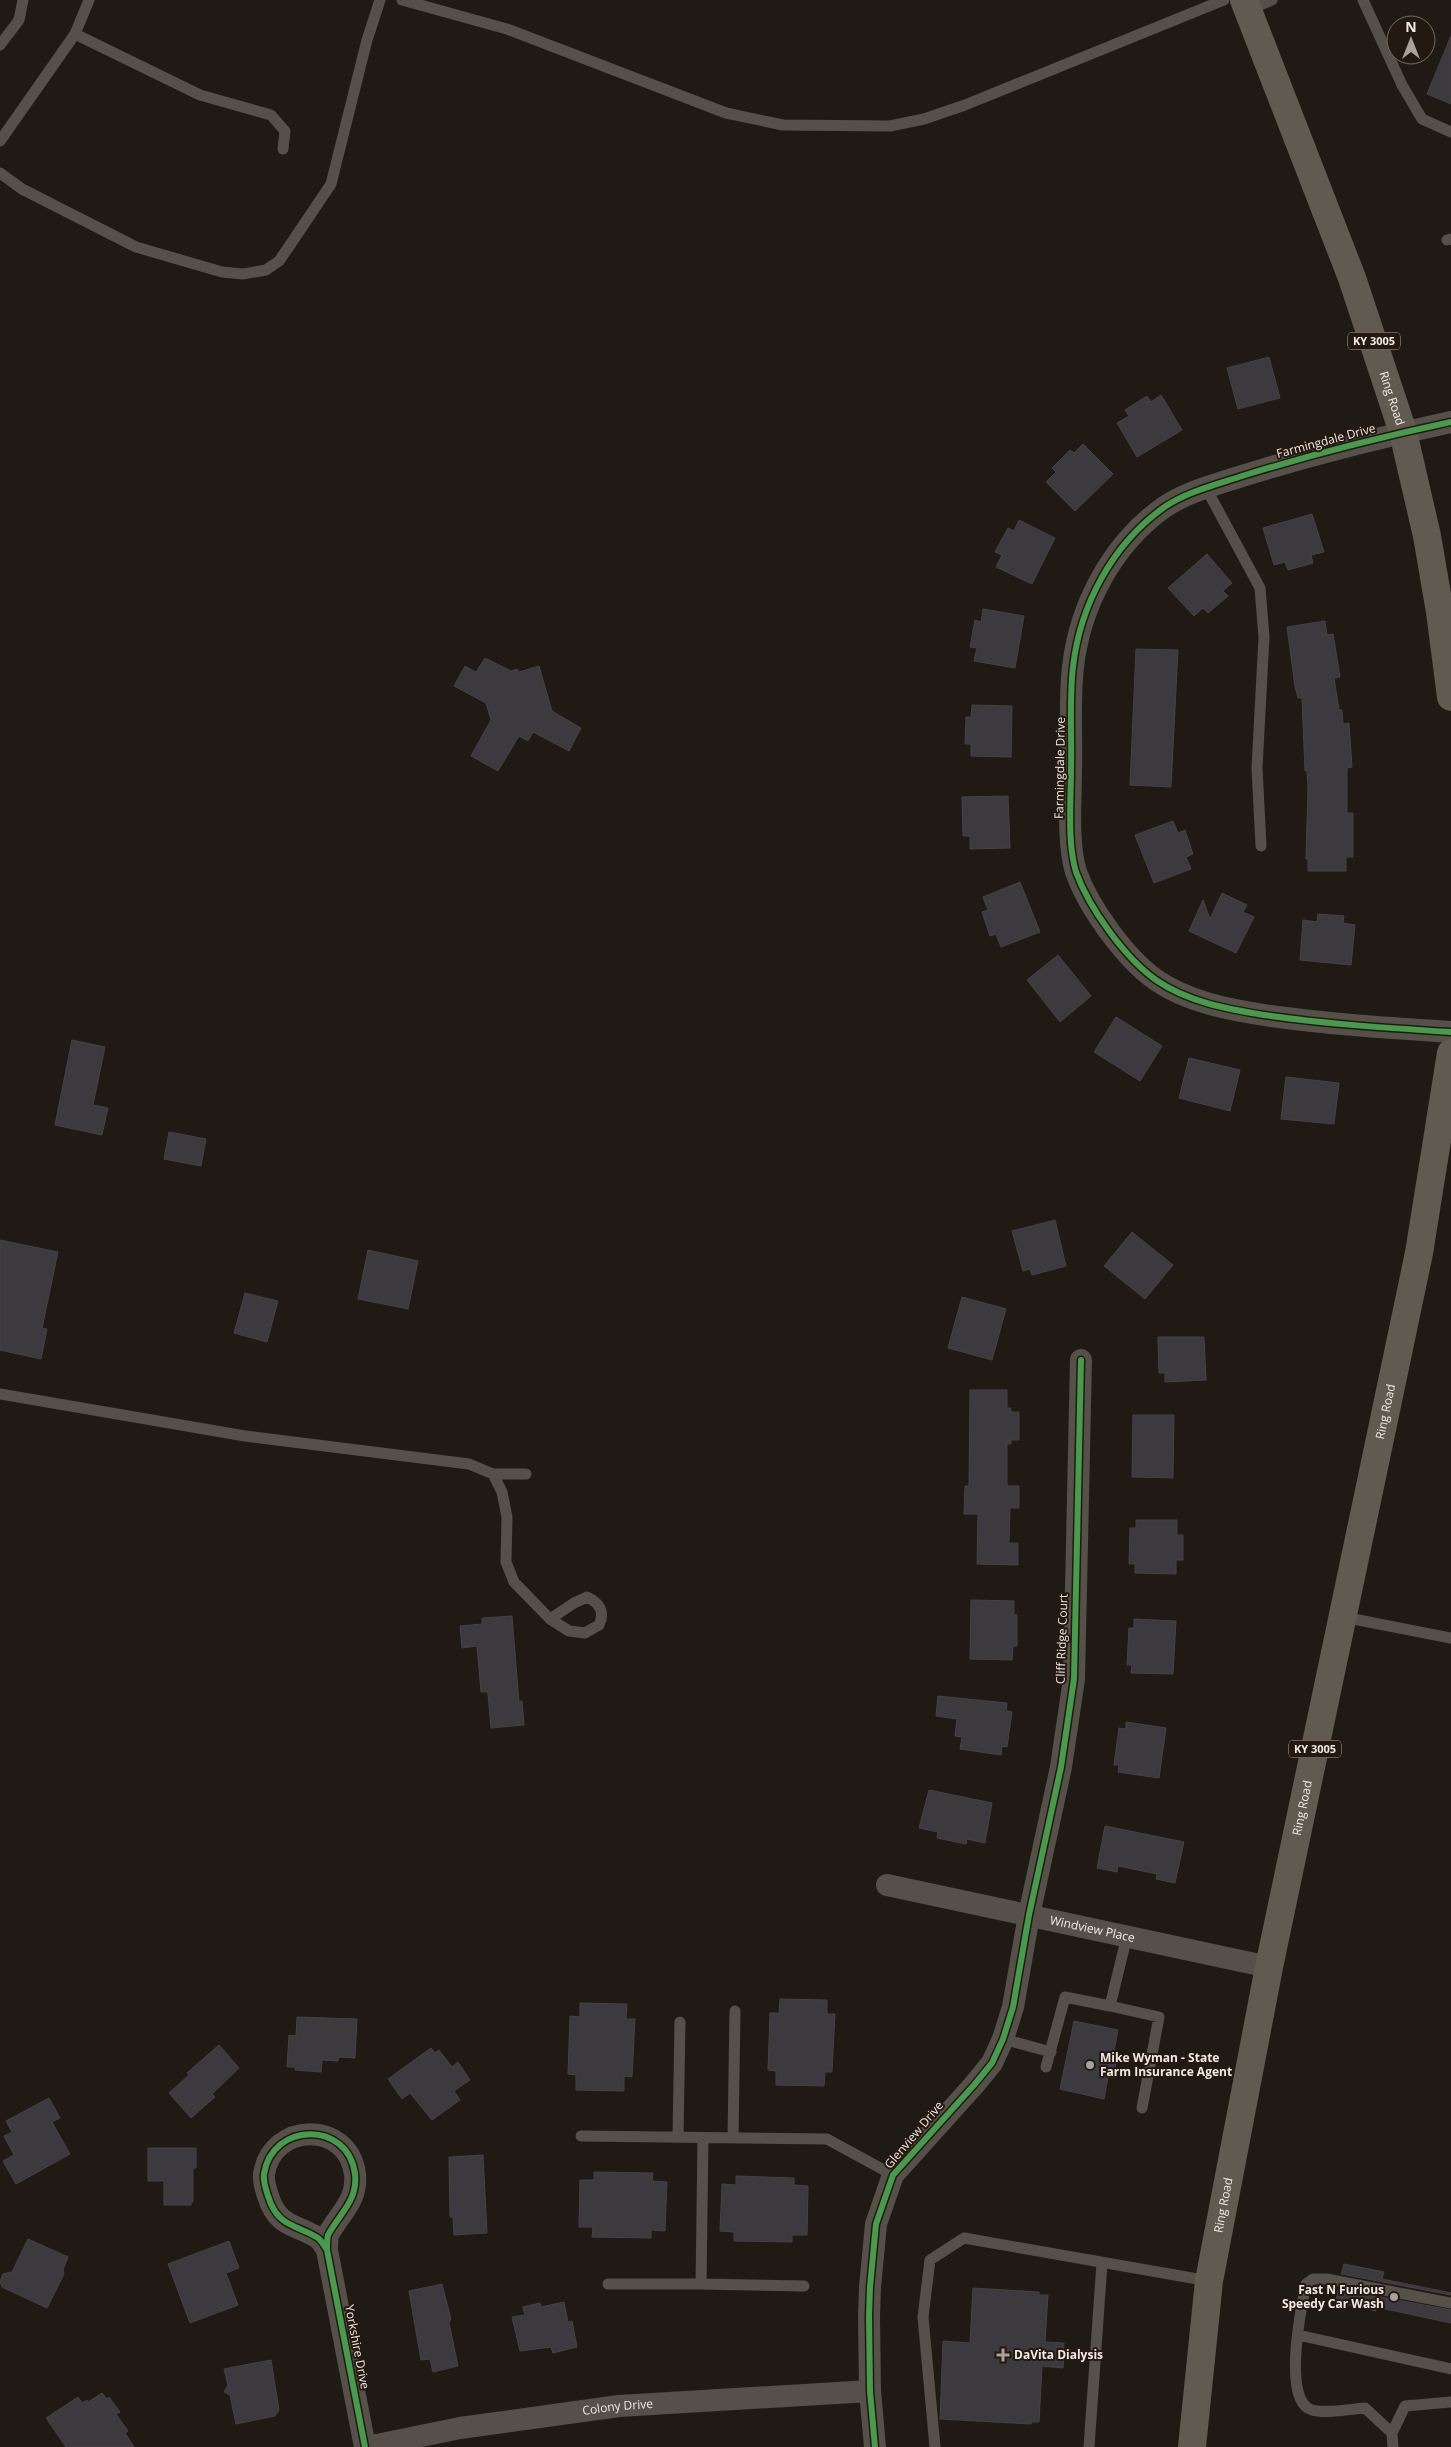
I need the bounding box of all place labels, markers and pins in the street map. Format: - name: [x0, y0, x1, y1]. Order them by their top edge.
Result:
- place label: Mike Wyman - State Farm Insurance Agent: [1100, 2049, 1232, 2080]
- marker: Mike Wyman - State Farm Insurance Agent: [1084, 2059, 1096, 2071]
- place label: Fast N Furious Speedy Car Wash: [1282, 2281, 1384, 2312]
- marker: Fast N Furious Speedy Car Wash: [1388, 2291, 1400, 2303]
- place label: DaVita Dialysis: [1014, 2346, 1103, 2363]
- marker: DaVita Dialysis: [996, 2348, 1010, 2362]

